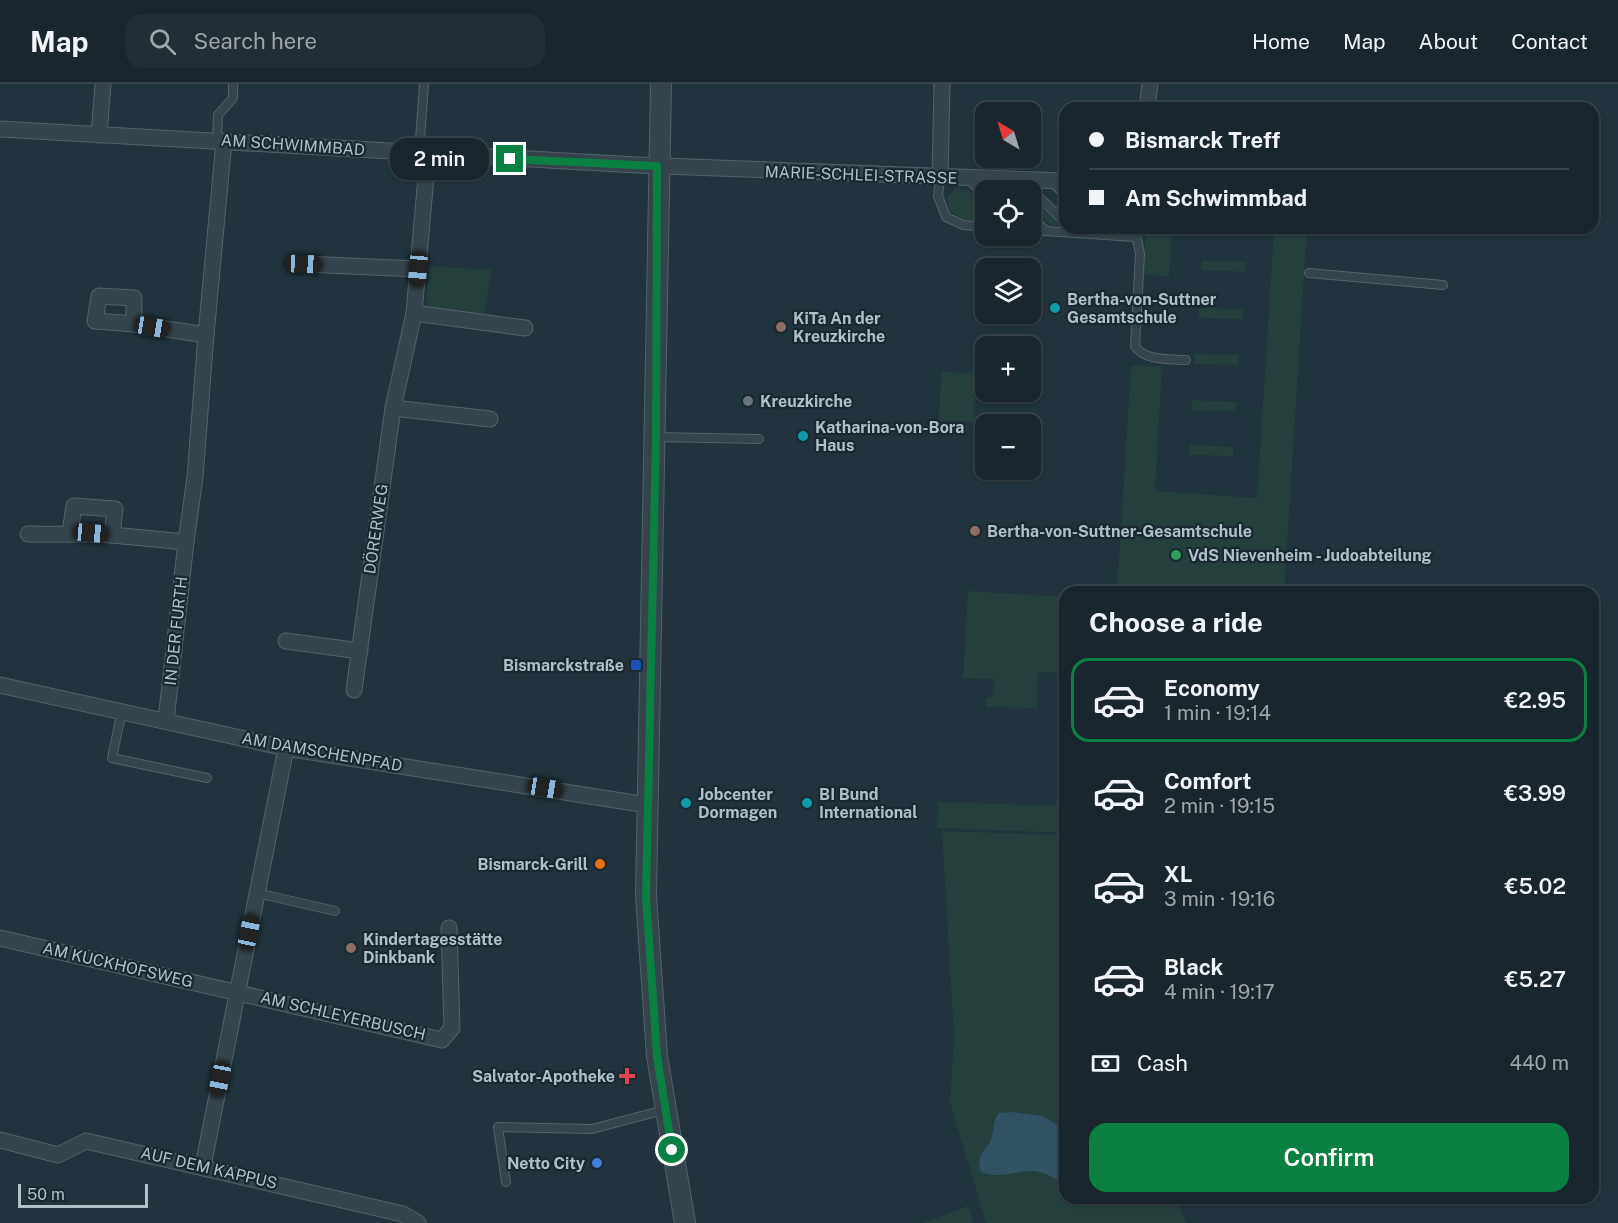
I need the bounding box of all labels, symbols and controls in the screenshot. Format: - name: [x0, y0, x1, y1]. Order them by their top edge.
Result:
- search box: [125, 14, 545, 68]
- text: Map: [30, 25, 89, 58]
- icon: search: [146, 25, 179, 58]
- text: Search here: [194, 28, 317, 54]
- text: Home: [1252, 29, 1310, 54]
- text: Map: [1343, 29, 1386, 54]
- text: About: [1419, 29, 1478, 54]
- text: Contact: [1511, 29, 1588, 54]
- north arrow: [975, 102, 1041, 168]
- map controls: [975, 102, 1041, 480]
- text: Bismarck Treff: [1125, 127, 1280, 153]
- street label: AM SCHWIMMBAD: [220, 130, 366, 160]
- callout: 2 min: [390, 138, 489, 180]
- route end: [496, 145, 523, 172]
- text: 2 min: [414, 147, 465, 171]
- street label: MARIE-SCHLEI-STRASSE: [764, 162, 958, 188]
- button: locate: [975, 180, 1041, 246]
- text: Am Schwimmbad: [1125, 185, 1307, 211]
- car: [407, 250, 429, 288]
- car: [286, 254, 322, 274]
- button: layers: [975, 258, 1041, 324]
- place label: Bertha-von-Suttner Gesamtschule: [1067, 290, 1217, 327]
- marker: Bertha-von-Suttner Gesamtschule: [1048, 301, 1062, 315]
- place label: KiTa An der Kreuzkirche: [793, 309, 885, 346]
- car: [133, 315, 171, 339]
- marker: KiTa An der Kreuzkirche: [774, 320, 788, 334]
- button: +: [975, 336, 1041, 402]
- place label: Kreuzkirche: [760, 392, 852, 411]
- marker: Kreuzkirche: [741, 394, 755, 408]
- button: −: [975, 414, 1041, 480]
- place label: Katharina-von-Bora Haus: [815, 418, 964, 455]
- marker: Katharina-von-Bora Haus: [796, 429, 810, 443]
- street label: DÖRERWEG: [359, 483, 392, 575]
- car: [72, 522, 110, 544]
- place label: Bertha-von-Suttner-Gesamtschule: [987, 522, 1252, 541]
- marker: Bertha-von-Suttner-Gesamtschule: [968, 524, 982, 538]
- place label: VdS Nievenheim - Judoabteilung: [1188, 546, 1432, 565]
- marker: VdS Nievenheim - Judoabteilung: [1169, 548, 1183, 562]
- street label: IN DER FURTH: [161, 576, 191, 686]
- text: Choose a ride: [1089, 606, 1263, 638]
- place label: Bismarckstraße: [503, 656, 624, 675]
- marker: Bismarckstraße: [629, 658, 643, 672]
- icon: car: [1092, 673, 1146, 727]
- text: Economy: [1164, 675, 1260, 701]
- text: €2.95: [1504, 687, 1566, 713]
- text: 1 min · 19:14: [1164, 701, 1271, 725]
- street label: AM DAMSCHENPFAD: [240, 729, 404, 775]
- icon: car: [1092, 766, 1146, 820]
- text: Comfort: [1164, 768, 1251, 794]
- car: [526, 776, 564, 800]
- text: €3.99: [1504, 780, 1566, 806]
- place label: Jobcenter Dormagen: [698, 785, 777, 822]
- place label: BI Bund International: [819, 785, 917, 822]
- text: 2 min · 19:15: [1164, 794, 1275, 818]
- marker: Jobcenter Dormagen: [679, 796, 693, 810]
- marker: BI Bund International: [800, 796, 814, 810]
- place label: Bismarck-Grill: [477, 855, 588, 874]
- marker: Bismarck-Grill: [593, 857, 607, 871]
- icon: car: [1092, 859, 1146, 913]
- text: XL: [1164, 861, 1192, 887]
- text: €5.02: [1505, 873, 1566, 899]
- text: 3 min · 19:16: [1164, 887, 1275, 911]
- car: [236, 913, 262, 951]
- place label: Kindertagesstätte Dinkbank: [363, 930, 502, 967]
- street label: AM KUCKHOFSWEG: [41, 938, 195, 992]
- marker: Kindertagesstätte Dinkbank: [344, 941, 358, 955]
- icon: car: [1092, 952, 1146, 1006]
- text: Black: [1164, 954, 1223, 980]
- text: €5.27: [1505, 966, 1566, 992]
- text: 4 min · 19:17: [1164, 980, 1275, 1004]
- street label: AM SCHLEYERBUSCH: [259, 988, 427, 1044]
- icon: cash: [1089, 1047, 1122, 1080]
- text: Cash: [1137, 1050, 1188, 1076]
- text: 440 m: [1509, 1051, 1569, 1075]
- car: [208, 1060, 232, 1098]
- place label: Salvator-Apotheke: [472, 1067, 615, 1086]
- marker: Salvator-Apotheke: [620, 1069, 634, 1083]
- button: Confirm: [1089, 1123, 1569, 1192]
- route start: [658, 1136, 685, 1163]
- street label: AUF DEM KAPPUS: [139, 1143, 279, 1193]
- place label: Netto City: [507, 1154, 585, 1173]
- marker: Netto City: [590, 1156, 604, 1170]
- scale bar: [18, 1181, 148, 1208]
- text: 50 m: [27, 1185, 65, 1204]

